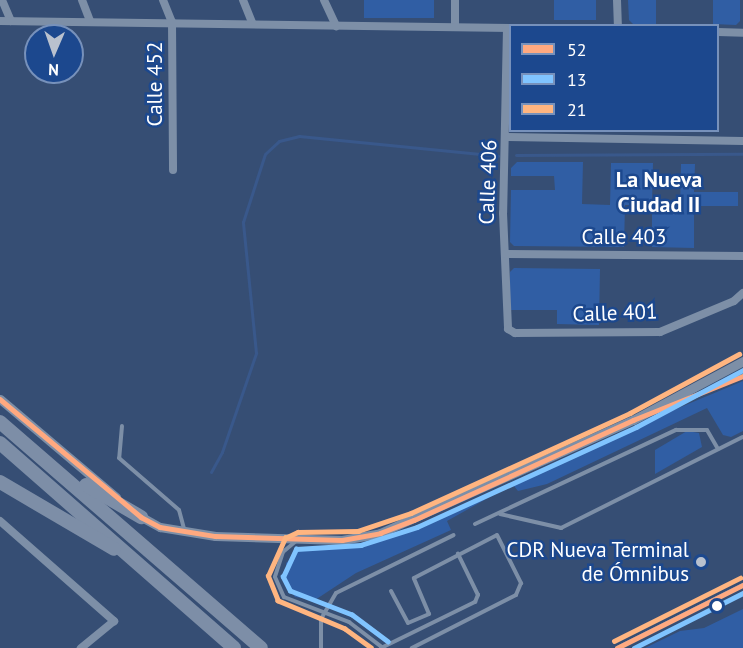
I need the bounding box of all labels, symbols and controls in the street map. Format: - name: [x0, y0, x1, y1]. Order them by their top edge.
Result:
- north arrow: [24, 24, 84, 84]
- legend: [509, 24, 719, 132]
- text: 52: [567, 38, 587, 61]
- street label: Calle 452: [142, 42, 168, 126]
- text: N: [48, 60, 59, 80]
- text: 13: [567, 68, 587, 91]
- text: 21: [567, 98, 587, 121]
- street label: Calle 406: [474, 139, 502, 225]
- district label: La Nueva Ciudad II: [616, 166, 702, 218]
- street label: Calle 403: [582, 224, 666, 250]
- street label: Calle 401: [572, 299, 658, 327]
- place label: CDR Nueva Terminal de Ómnibus: [506, 537, 689, 587]
- marker: CDR Nueva Terminal de Ómnibus: [694, 555, 708, 569]
- unlabelled marker: [711, 600, 723, 612]

